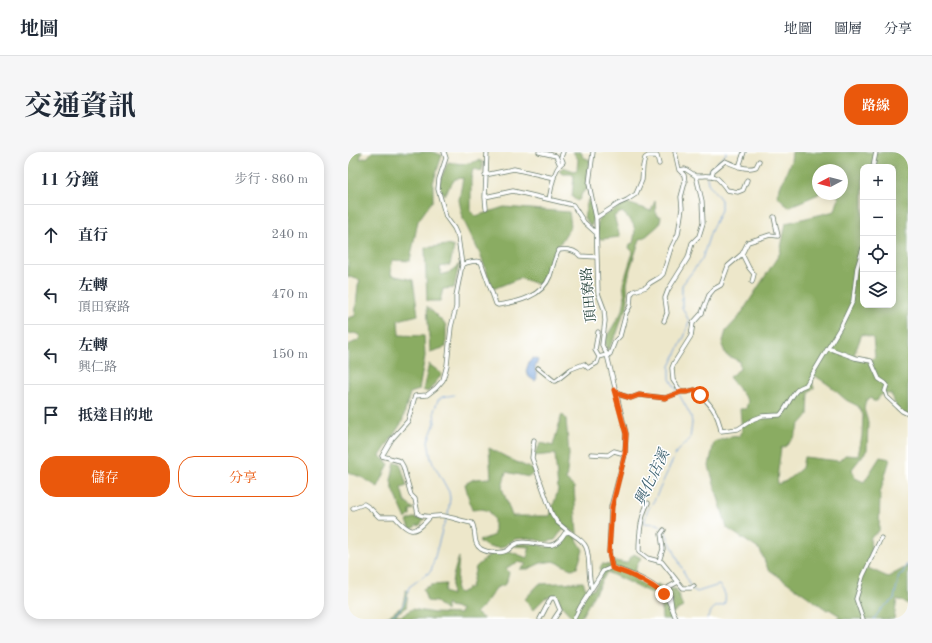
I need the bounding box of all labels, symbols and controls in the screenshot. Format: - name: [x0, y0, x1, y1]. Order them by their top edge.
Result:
- text: 地圖: [20, 21, 58, 40]
- text: 地圖: [784, 22, 812, 36]
- text: 圖層: [834, 22, 862, 36]
- text: 分享: [884, 22, 912, 36]
- button: 路線: [844, 84, 908, 125]
- text: 交通資訊: [24, 94, 136, 122]
- north arrow: [812, 164, 848, 200]
- map controls: [860, 164, 896, 308]
- button: +: [860, 164, 896, 200]
- text: 11 分鐘: [40, 172, 98, 189]
- text: 步行 · 860 m: [234, 173, 308, 186]
- button: −: [860, 200, 896, 236]
- icon: ahead: [40, 224, 62, 246]
- text: 240 m: [271, 228, 308, 241]
- text: 直行: [78, 229, 108, 244]
- button: locate: [860, 236, 896, 272]
- street label: 頂田寮路: [579, 266, 598, 324]
- button: layers: [860, 272, 896, 308]
- text: 左轉: [78, 279, 108, 294]
- icon: left: [40, 284, 62, 306]
- text: 470 m: [271, 288, 308, 301]
- text: 頂田寮路: [78, 301, 130, 314]
- text: 左轉: [78, 339, 108, 354]
- icon: left: [40, 344, 62, 366]
- text: 150 m: [271, 348, 308, 361]
- text: 興仁路: [78, 361, 117, 374]
- route start: [691, 386, 709, 404]
- icon: arrive: [40, 404, 62, 426]
- text: 抵達目的地: [78, 409, 153, 424]
- water label: 興化店溪: [631, 445, 674, 508]
- button: 儲存: [40, 456, 170, 497]
- button: 分享: [178, 456, 308, 497]
- route end: [655, 585, 673, 603]

